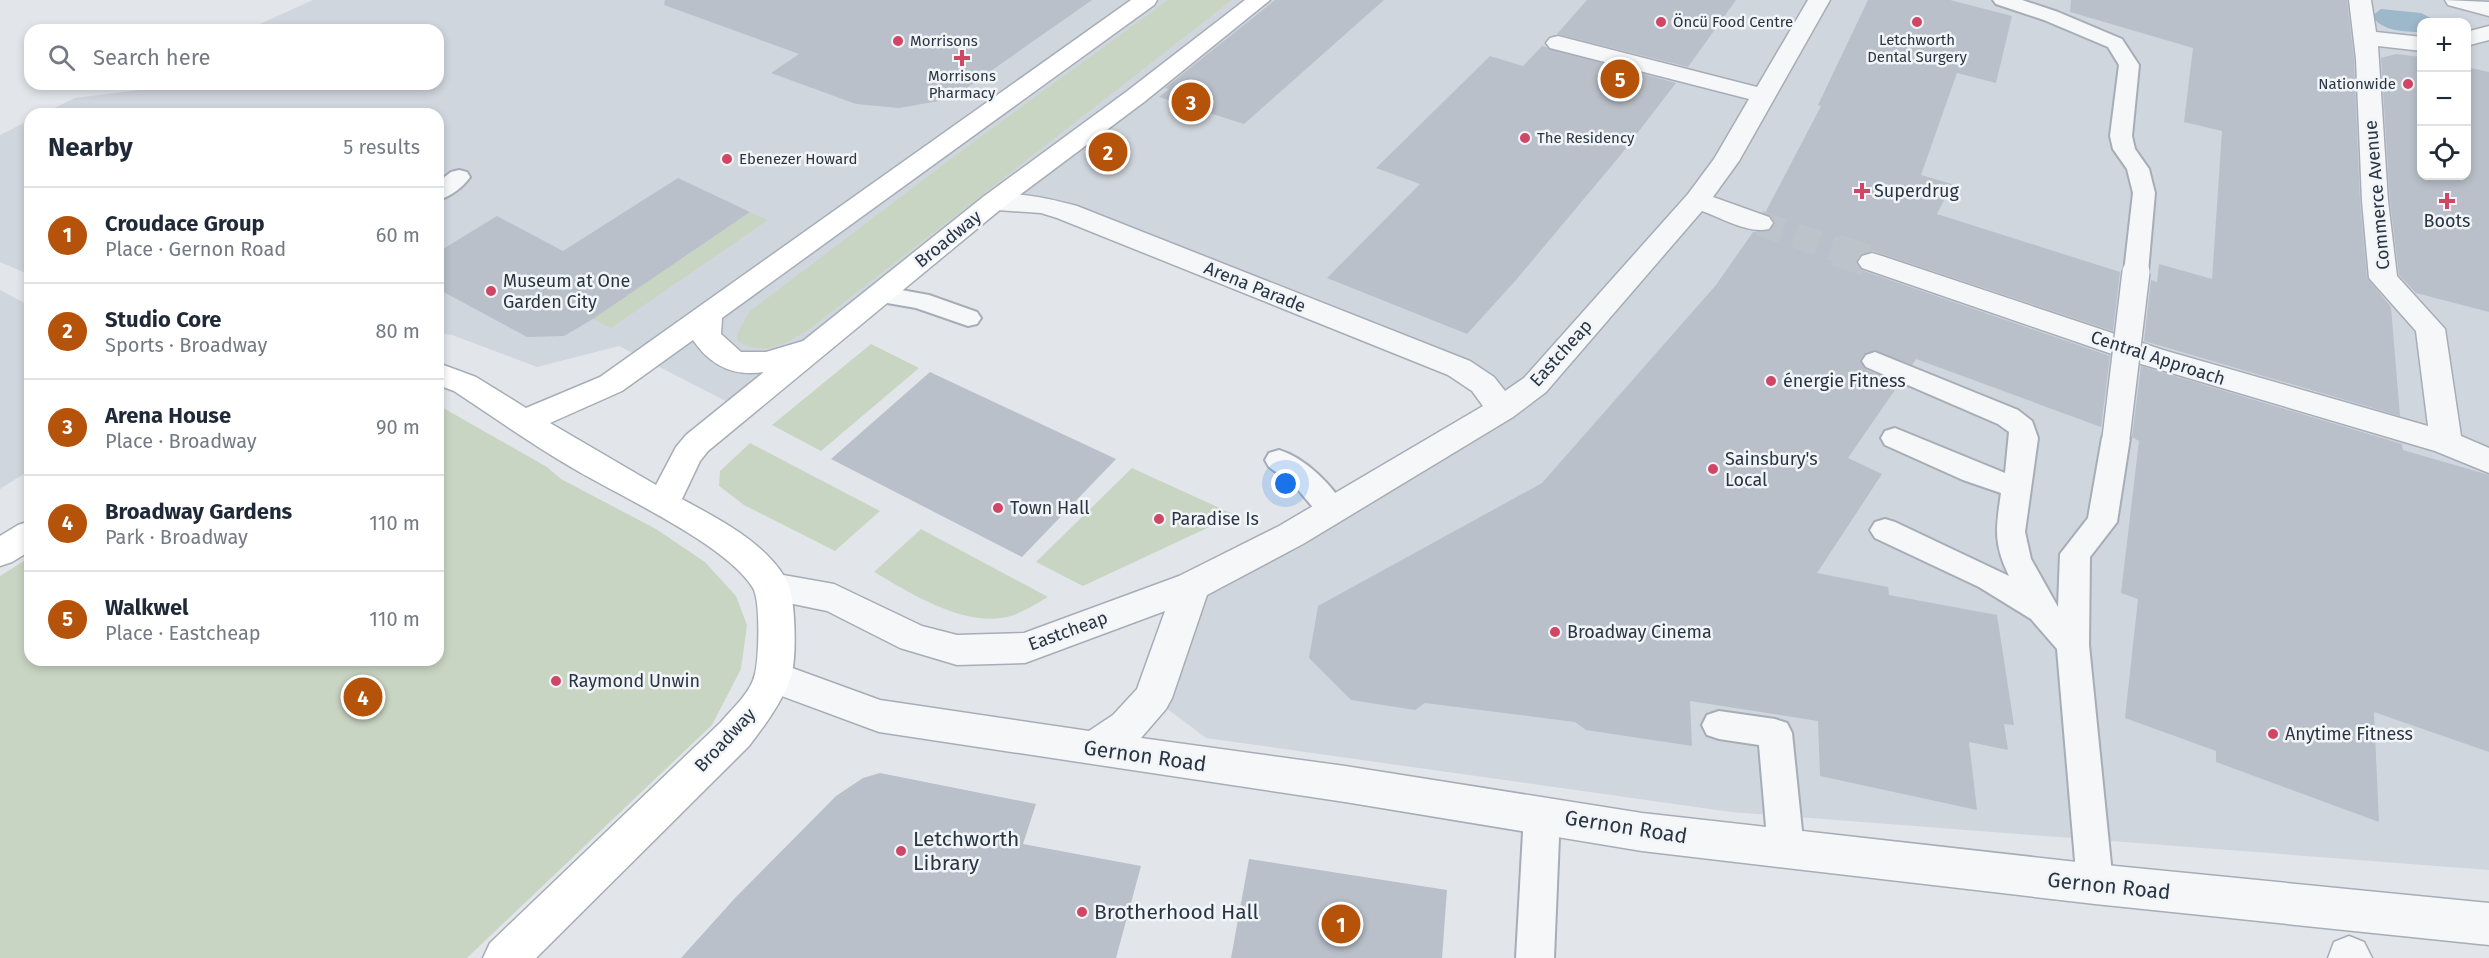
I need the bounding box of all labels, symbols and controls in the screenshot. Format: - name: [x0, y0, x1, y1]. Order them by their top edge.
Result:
- place label: Öncü Food Centre: [1673, 13, 1793, 31]
- marker: Öncü Food Centre: [1654, 15, 1668, 29]
- marker: Letchworth Dental Surgery: [1910, 15, 1924, 29]
- map controls: [2417, 18, 2471, 180]
- button: +: [2417, 18, 2471, 72]
- search box: [24, 24, 444, 90]
- place label: Letchworth Dental Surgery: [1867, 31, 1967, 66]
- place label: Morrisons: [910, 32, 978, 50]
- marker: Morrisons: [891, 34, 905, 48]
- icon: search: [45, 41, 78, 74]
- text: Search here: [93, 44, 211, 71]
- marker: Morrisons Pharmacy: [955, 51, 969, 65]
- pin: 5: [1600, 56, 1640, 101]
- place label: Morrisons Pharmacy: [928, 67, 996, 102]
- button: −: [2417, 72, 2471, 126]
- place label: Nationwide: [2318, 75, 2396, 93]
- marker: Nationwide: [2401, 77, 2415, 91]
- pin: 3: [1172, 80, 1210, 124]
- street label: Commerce Avenue: [2360, 119, 2394, 271]
- button: locate: [2417, 126, 2471, 180]
- place label: The Residency: [1537, 129, 1635, 147]
- pin: 2: [1088, 130, 1128, 174]
- marker: The Residency: [1518, 131, 1532, 145]
- text: Nearby: [48, 132, 133, 163]
- text: 5 results: [343, 135, 420, 159]
- place label: Ebenezer Howard: [739, 150, 857, 168]
- marker: Ebenezer Howard: [720, 152, 734, 166]
- place label: Superdrug: [1874, 180, 1959, 202]
- marker: Superdrug: [1855, 184, 1869, 198]
- marker: Boots: [2440, 194, 2454, 208]
- street label: Broadway: [910, 205, 986, 273]
- text: Croudace Group: [105, 210, 265, 237]
- place label: Boots: [2424, 210, 2470, 232]
- text: 1: [63, 223, 72, 247]
- text: 60 m: [376, 223, 420, 247]
- text: Place · Gernon Road: [105, 237, 286, 261]
- street label: Arena Parade: [1201, 257, 1309, 317]
- place label: Museum at One Garden City: [503, 270, 630, 313]
- marker: Museum at One Garden City: [484, 284, 498, 298]
- text: Studio Core: [105, 306, 222, 333]
- street label: Eastcheap: [1525, 315, 1597, 391]
- text: 2: [62, 319, 73, 343]
- text: 80 m: [375, 319, 420, 343]
- street label: Central Approach: [2088, 326, 2228, 390]
- text: Sports · Broadway: [105, 333, 267, 357]
- place label: énergie Fitness: [1783, 370, 1906, 392]
- marker: énergie Fitness: [1764, 374, 1778, 388]
- text: Arena House: [105, 402, 231, 429]
- text: 3: [62, 415, 73, 439]
- text: 90 m: [376, 415, 420, 439]
- text: Place · Broadway: [105, 429, 257, 453]
- place label: Sainsbury's Local: [1725, 448, 1818, 491]
- marker: Sainsbury's Local: [1706, 462, 1720, 476]
- your location: [1271, 469, 1300, 498]
- place label: Town Hall: [1010, 497, 1089, 519]
- text: Broadway Gardens: [105, 498, 292, 525]
- marker: Town Hall: [991, 501, 1005, 515]
- place label: Paradise Is: [1171, 508, 1259, 530]
- text: 4: [62, 511, 73, 535]
- text: 110 m: [369, 511, 420, 535]
- marker: Paradise Is: [1152, 512, 1166, 526]
- text: Park · Broadway: [105, 525, 248, 549]
- text: Walkwel: [105, 594, 189, 621]
- street label: Eastcheap: [1025, 606, 1111, 656]
- text: 5: [62, 607, 73, 631]
- text: 110 m: [369, 607, 420, 631]
- text: Place · Eastcheap: [105, 621, 261, 645]
- place label: Broadway Cinema: [1567, 621, 1712, 643]
- marker: Broadway Cinema: [1548, 625, 1562, 639]
- place label: Raymond Unwin: [568, 670, 700, 692]
- pin: 4: [344, 674, 382, 720]
- marker: Raymond Unwin: [549, 674, 563, 688]
- street label: Broadway: [690, 703, 760, 777]
- place label: Anytime Fitness: [2285, 723, 2413, 745]
- marker: Anytime Fitness: [2266, 727, 2280, 741]
- street label: Gernon Road: [1082, 735, 1208, 777]
- street label: Gernon Road: [1563, 804, 1689, 850]
- place label: Letchworth Library: [913, 826, 1019, 876]
- marker: Letchworth Library: [894, 844, 908, 858]
- street label: Gernon Road: [2046, 867, 2172, 905]
- place label: Brotherhood Hall: [1094, 899, 1259, 925]
- pin: 1: [1322, 902, 1360, 946]
- marker: Brotherhood Hall: [1075, 905, 1089, 919]

